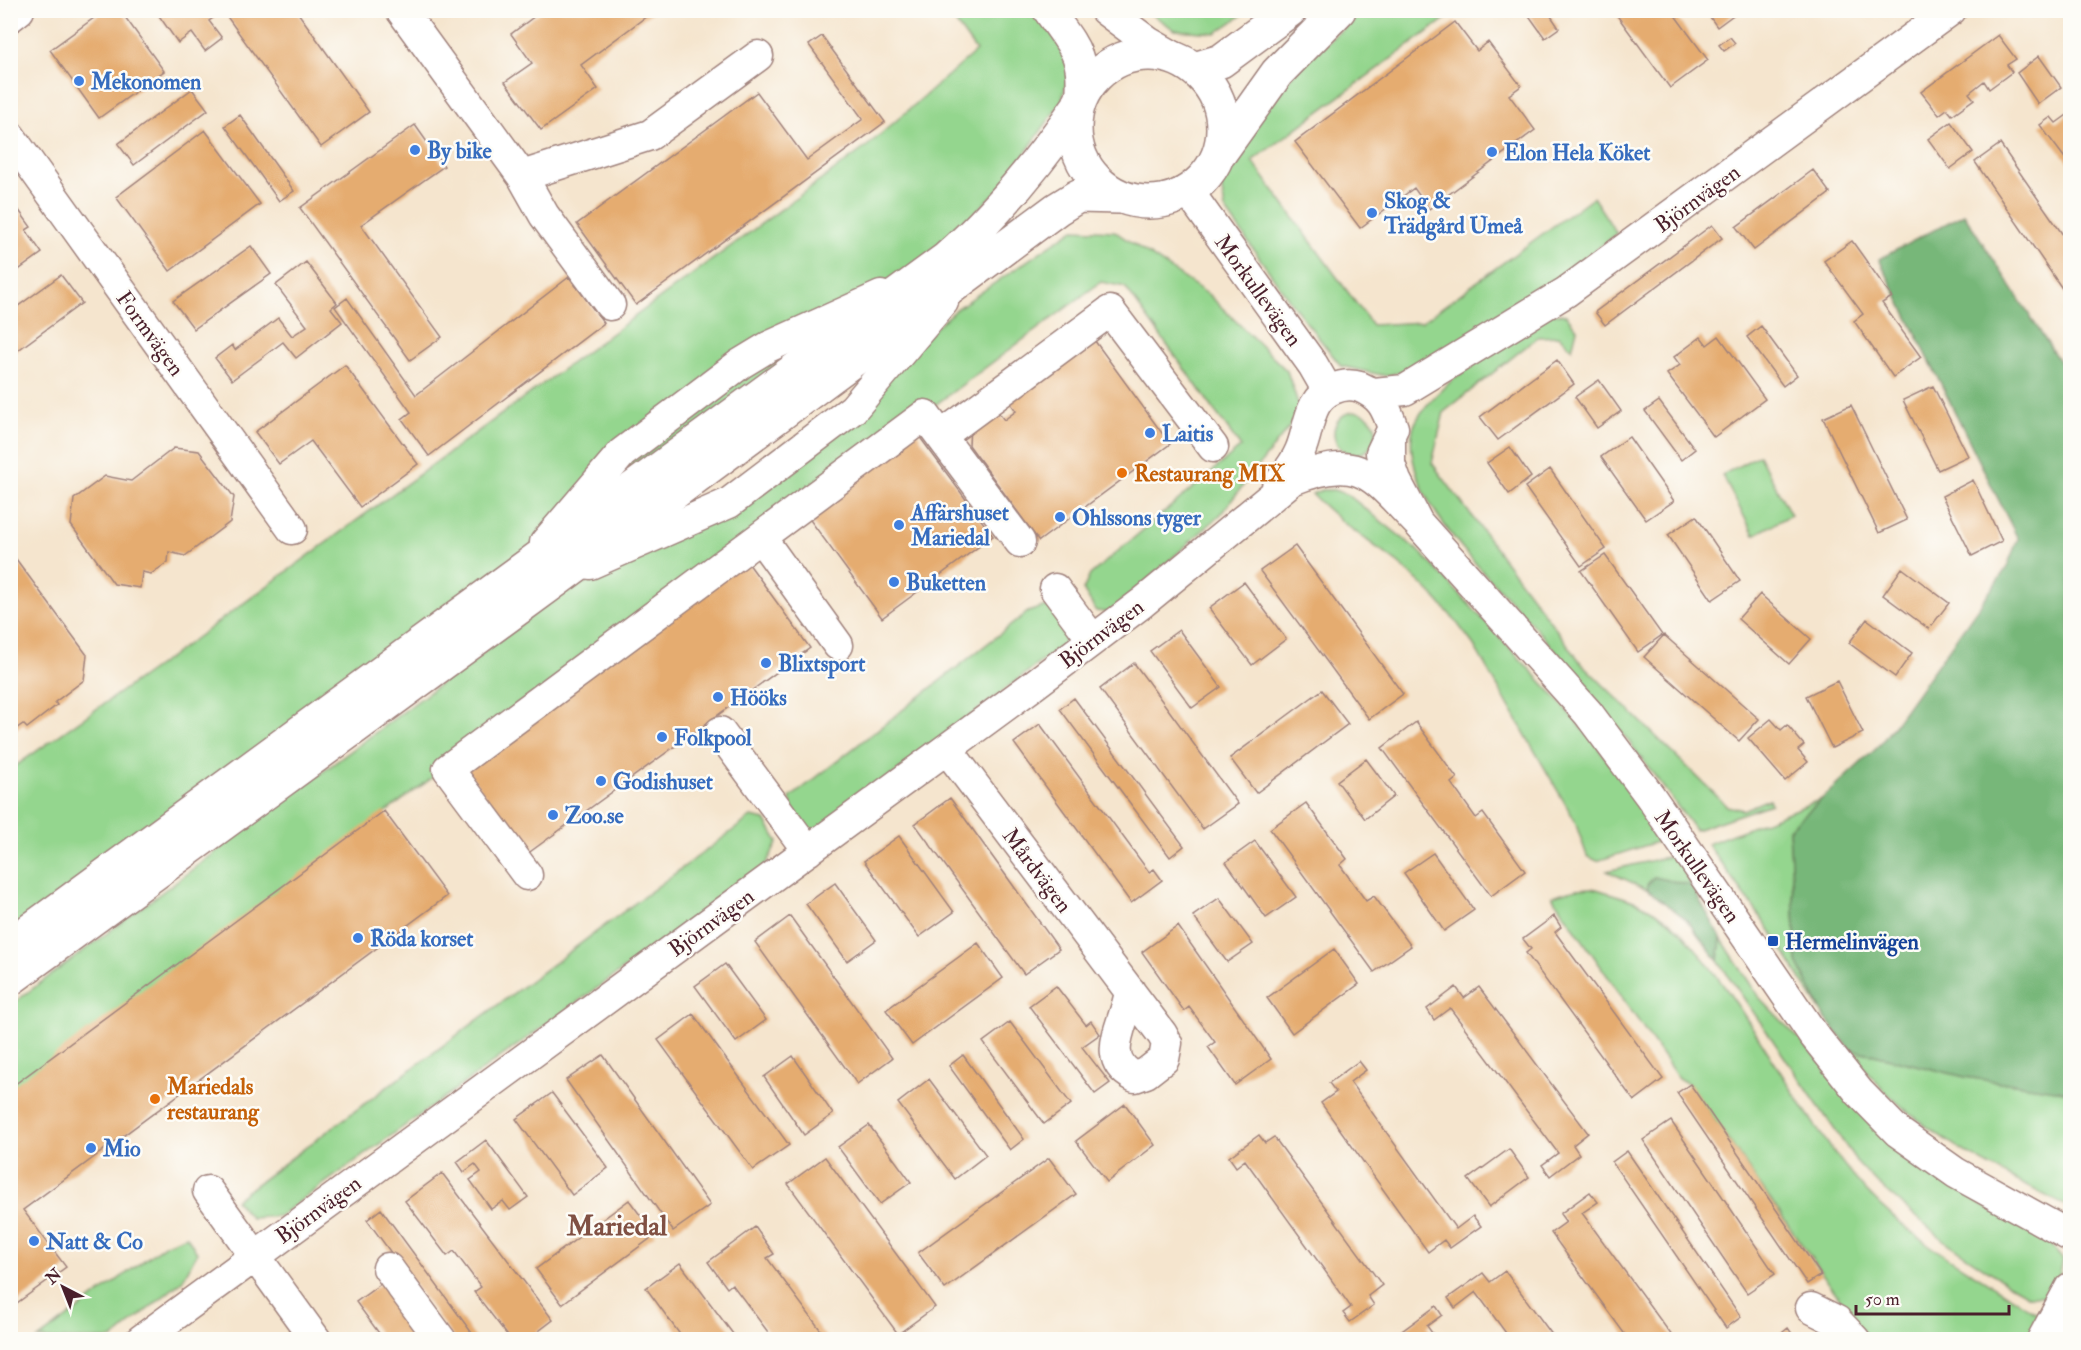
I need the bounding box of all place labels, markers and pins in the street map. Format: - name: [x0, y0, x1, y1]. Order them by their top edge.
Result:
- place label: Mekonomen: [90, 68, 202, 96]
- marker: Mekonomen: [72, 74, 86, 88]
- place label: By bike: [427, 137, 492, 166]
- place label: Elon Hela Köket: [1504, 139, 1651, 167]
- marker: By bike: [408, 143, 422, 157]
- marker: Elon Hela Köket: [1485, 145, 1499, 159]
- place label: Skog & Trädgård Umeå: [1383, 187, 1524, 241]
- marker: Skog & Trädgård Umeå: [1365, 206, 1379, 220]
- place label: Laitis: [1162, 420, 1214, 448]
- marker: Laitis: [1143, 426, 1157, 440]
- place label: Restaurang MIX: [1134, 460, 1285, 489]
- marker: Restaurang MIX: [1115, 466, 1129, 480]
- place label: Affärshuset Mariedal: [910, 499, 1010, 552]
- place label: Ohlssons tyger: [1072, 504, 1202, 533]
- marker: Ohlssons tyger: [1053, 510, 1067, 524]
- marker: Affärshuset Mariedal: [892, 518, 906, 532]
- place label: Buketten: [906, 569, 987, 597]
- marker: Buketten: [887, 575, 901, 589]
- place label: Blixtsport: [778, 650, 866, 679]
- marker: Blixtsport: [759, 656, 773, 670]
- place label: Hööks: [730, 684, 787, 712]
- marker: Hööks: [711, 690, 725, 704]
- place label: Folkpool: [674, 724, 752, 753]
- marker: Folkpool: [655, 730, 669, 744]
- place label: Godishuset: [613, 768, 714, 796]
- marker: Godishuset: [594, 774, 608, 788]
- place label: Zoo.se: [565, 802, 625, 830]
- marker: Zoo.se: [546, 808, 560, 822]
- place label: Röda korset: [370, 925, 474, 953]
- place label: Hermelinvägen: [1785, 928, 1919, 957]
- marker: Röda korset: [351, 931, 365, 945]
- marker: Hermelinvägen: [1766, 934, 1780, 948]
- place label: Mariedals restaurang: [166, 1073, 260, 1127]
- marker: Mariedals restaurang: [148, 1092, 162, 1106]
- place label: Mio: [102, 1135, 141, 1163]
- marker: Mio: [84, 1141, 98, 1155]
- place label: Natt & Co: [45, 1228, 143, 1256]
- marker: Natt & Co: [27, 1234, 41, 1248]

